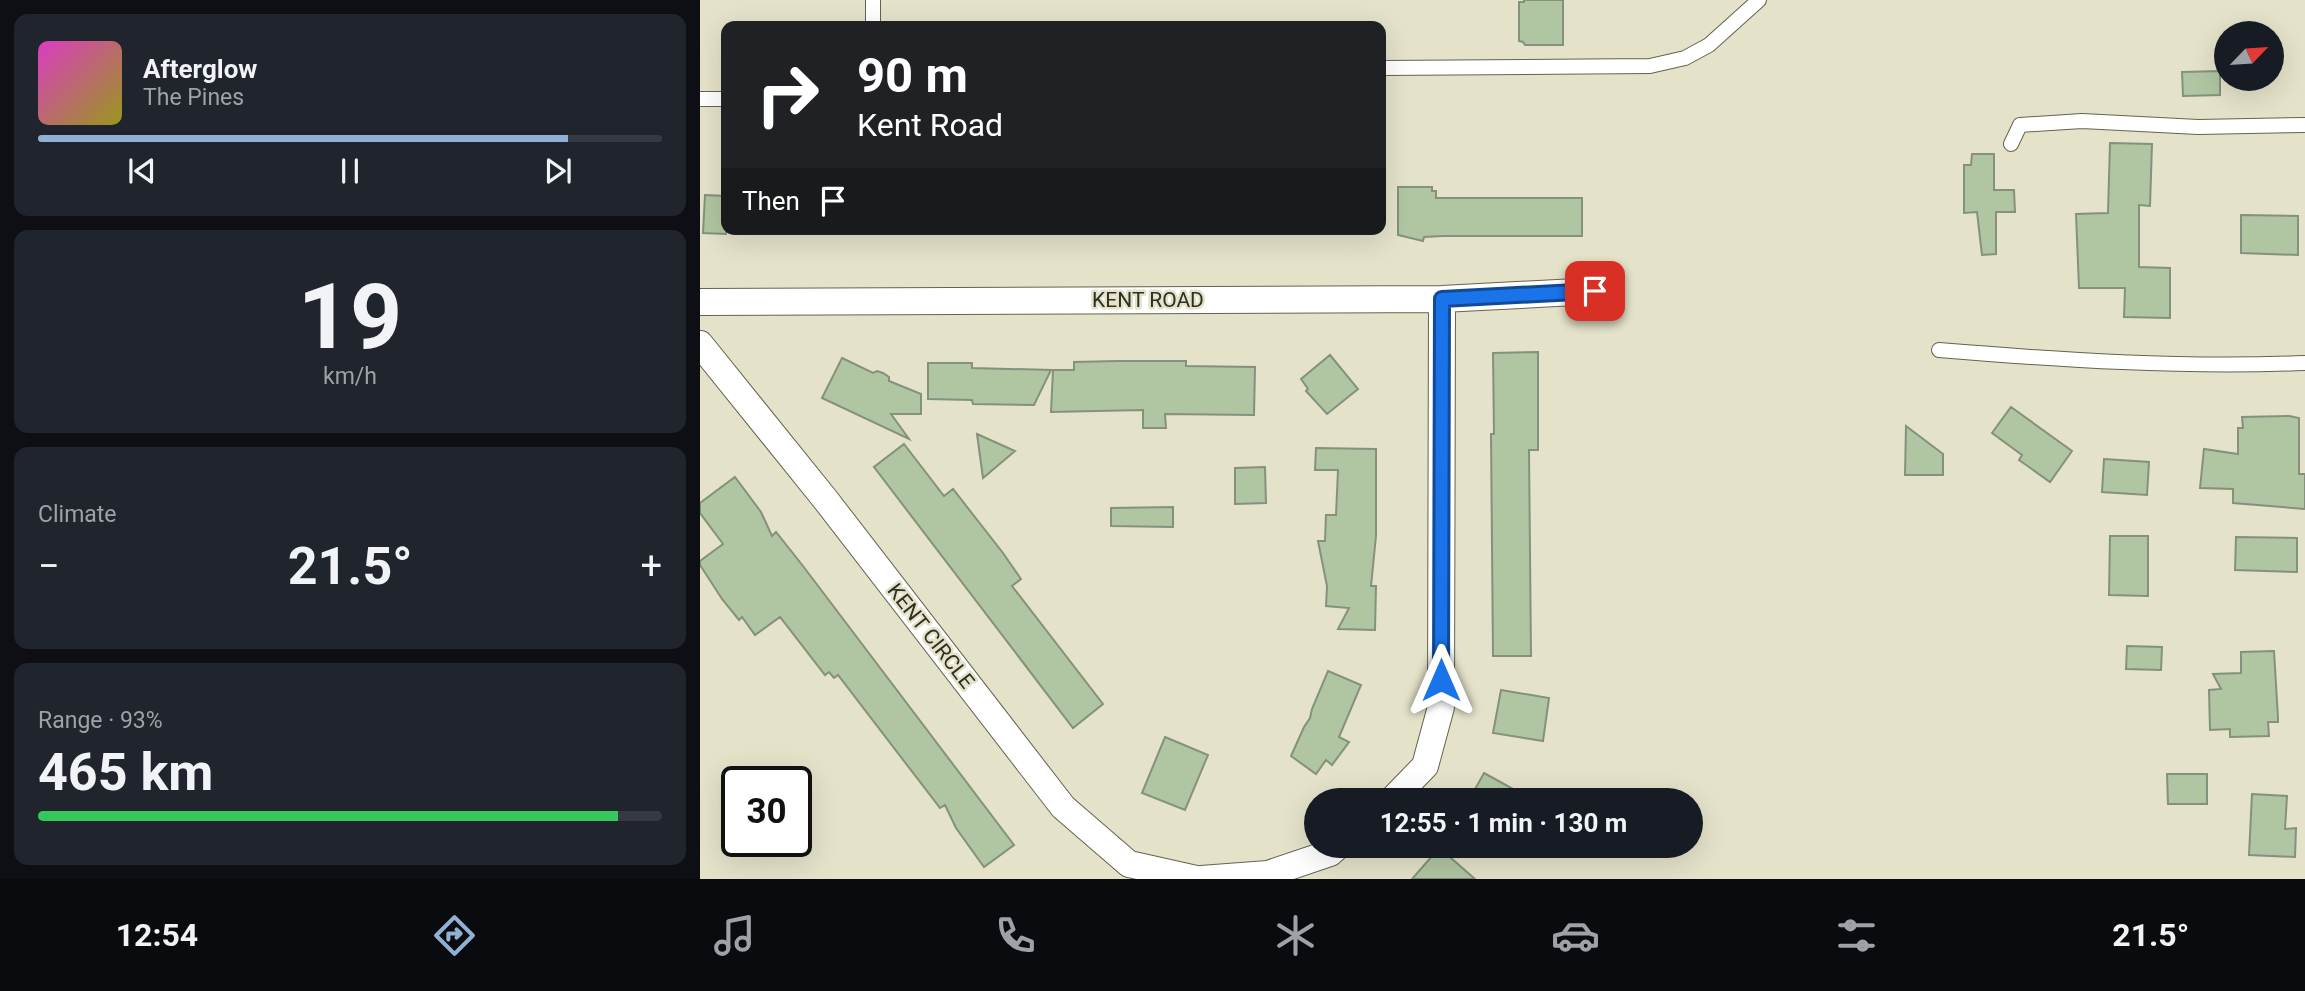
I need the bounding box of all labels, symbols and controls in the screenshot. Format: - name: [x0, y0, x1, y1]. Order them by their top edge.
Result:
- north arrow: [2214, 21, 2284, 91]
- map controls: [2214, 21, 2284, 91]
- text: 90 m: [857, 47, 968, 104]
- icon: right: [742, 49, 833, 140]
- text: Afterglow: [143, 54, 257, 84]
- text: The Pines: [143, 84, 244, 111]
- text: Kent Road: [857, 106, 1003, 144]
- icon: previous: [123, 152, 161, 190]
- icon: pause: [331, 152, 369, 190]
- icon: next: [539, 152, 577, 190]
- icon: arrive: [814, 182, 852, 220]
- text: Then: [742, 186, 800, 216]
- pin: [1565, 261, 1625, 321]
- text: 19: [298, 264, 402, 370]
- icon: arrive: [1576, 272, 1614, 310]
- street label: KENT ROAD: [1092, 288, 1204, 312]
- text: km/h: [323, 363, 377, 390]
- text: Climate: [38, 501, 117, 528]
- text: 21.5°: [288, 536, 413, 597]
- text: −: [38, 544, 60, 588]
- text: +: [640, 544, 662, 588]
- street label: KENT CIRCLE: [883, 579, 979, 693]
- position arrow: [1404, 643, 1478, 717]
- text: Range · 93%: [38, 707, 163, 734]
- text: 465 km: [38, 742, 213, 803]
- speed limit sign: 30: [721, 766, 812, 857]
- text: 12:55 · 1 min · 130 m: [1380, 808, 1627, 838]
- icon: directions: [430, 911, 479, 960]
- icon: music: [710, 911, 759, 960]
- icon: phone: [991, 911, 1040, 960]
- icon: climate: [1271, 911, 1320, 960]
- icon: car: [1551, 911, 1600, 960]
- icon: filters: [1832, 911, 1881, 960]
- text: 12:54: [116, 916, 198, 954]
- text: 21.5°: [2112, 916, 2189, 954]

